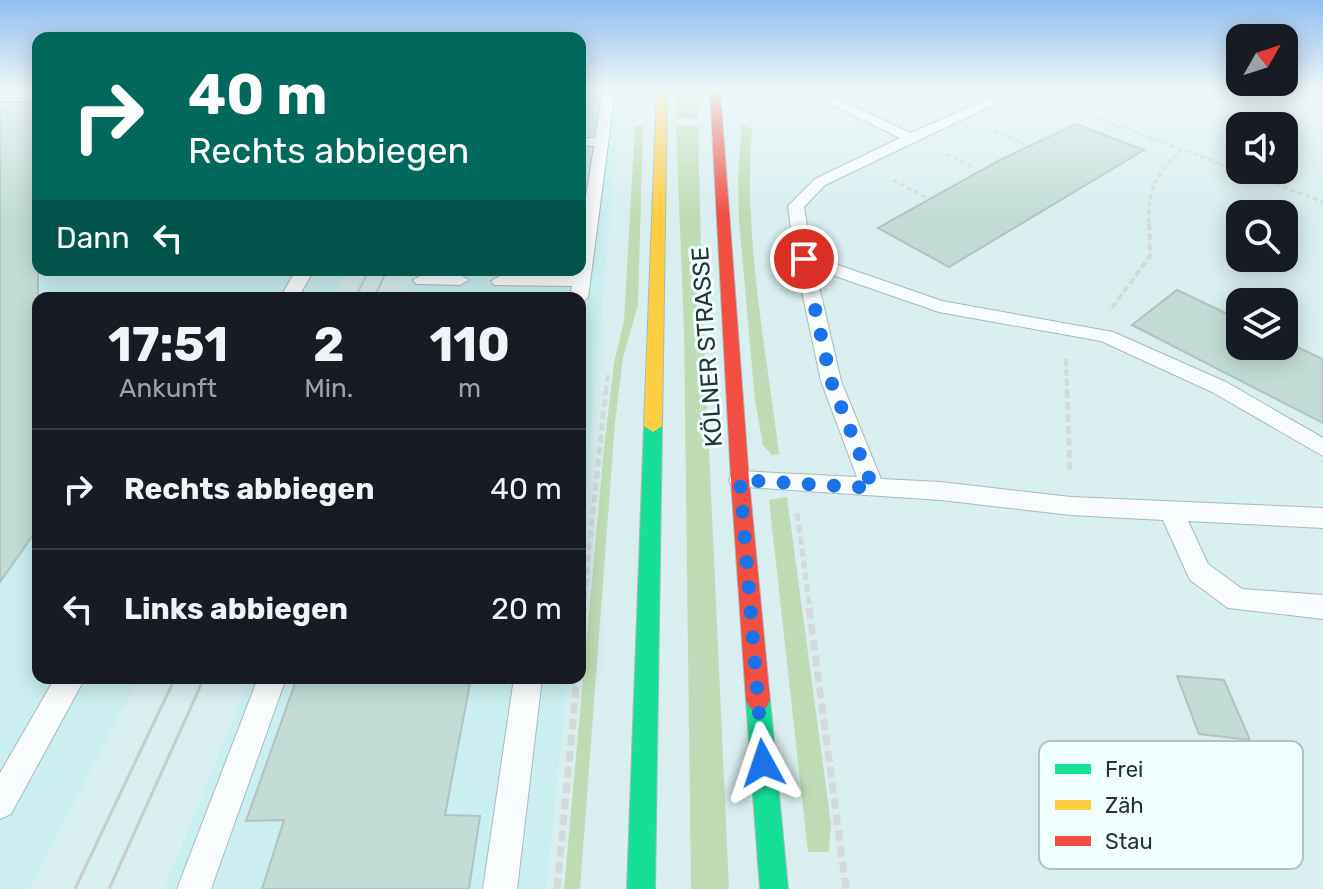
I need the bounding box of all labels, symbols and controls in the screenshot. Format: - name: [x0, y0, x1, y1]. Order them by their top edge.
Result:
- north arrow: [1226, 24, 1298, 96]
- map controls: [1226, 24, 1298, 360]
- text: 40 m: [188, 62, 328, 128]
- icon: right: [56, 64, 160, 168]
- button: sound: [1226, 112, 1298, 184]
- text: Rechts abbiegen: [188, 129, 469, 172]
- button: search: [1226, 200, 1298, 272]
- icon: left: [146, 216, 190, 260]
- text: Dann: [56, 220, 130, 256]
- pin: [770, 225, 838, 293]
- icon: arrive: [782, 237, 826, 281]
- street label: KÖLNER STRASSE: [686, 246, 728, 448]
- button: layers: [1226, 288, 1298, 360]
- text: 17:51: [108, 316, 228, 373]
- text: 2: [313, 316, 344, 373]
- text: 110: [429, 316, 510, 373]
- text: Ankunft: [119, 373, 217, 404]
- text: Min.: [304, 373, 353, 404]
- text: m: [458, 373, 481, 404]
- icon: right: [56, 467, 100, 511]
- text: Rechts abbiegen: [124, 471, 374, 507]
- text: 40 m: [490, 471, 562, 507]
- icon: left: [56, 587, 100, 631]
- text: Links abbiegen: [124, 591, 348, 627]
- text: 20 m: [491, 591, 562, 627]
- position arrow: [721, 721, 805, 805]
- legend: [1039, 741, 1303, 869]
- text: Frei: [1105, 756, 1143, 783]
- text: Zäh: [1105, 792, 1144, 819]
- text: Stau: [1105, 828, 1153, 855]

